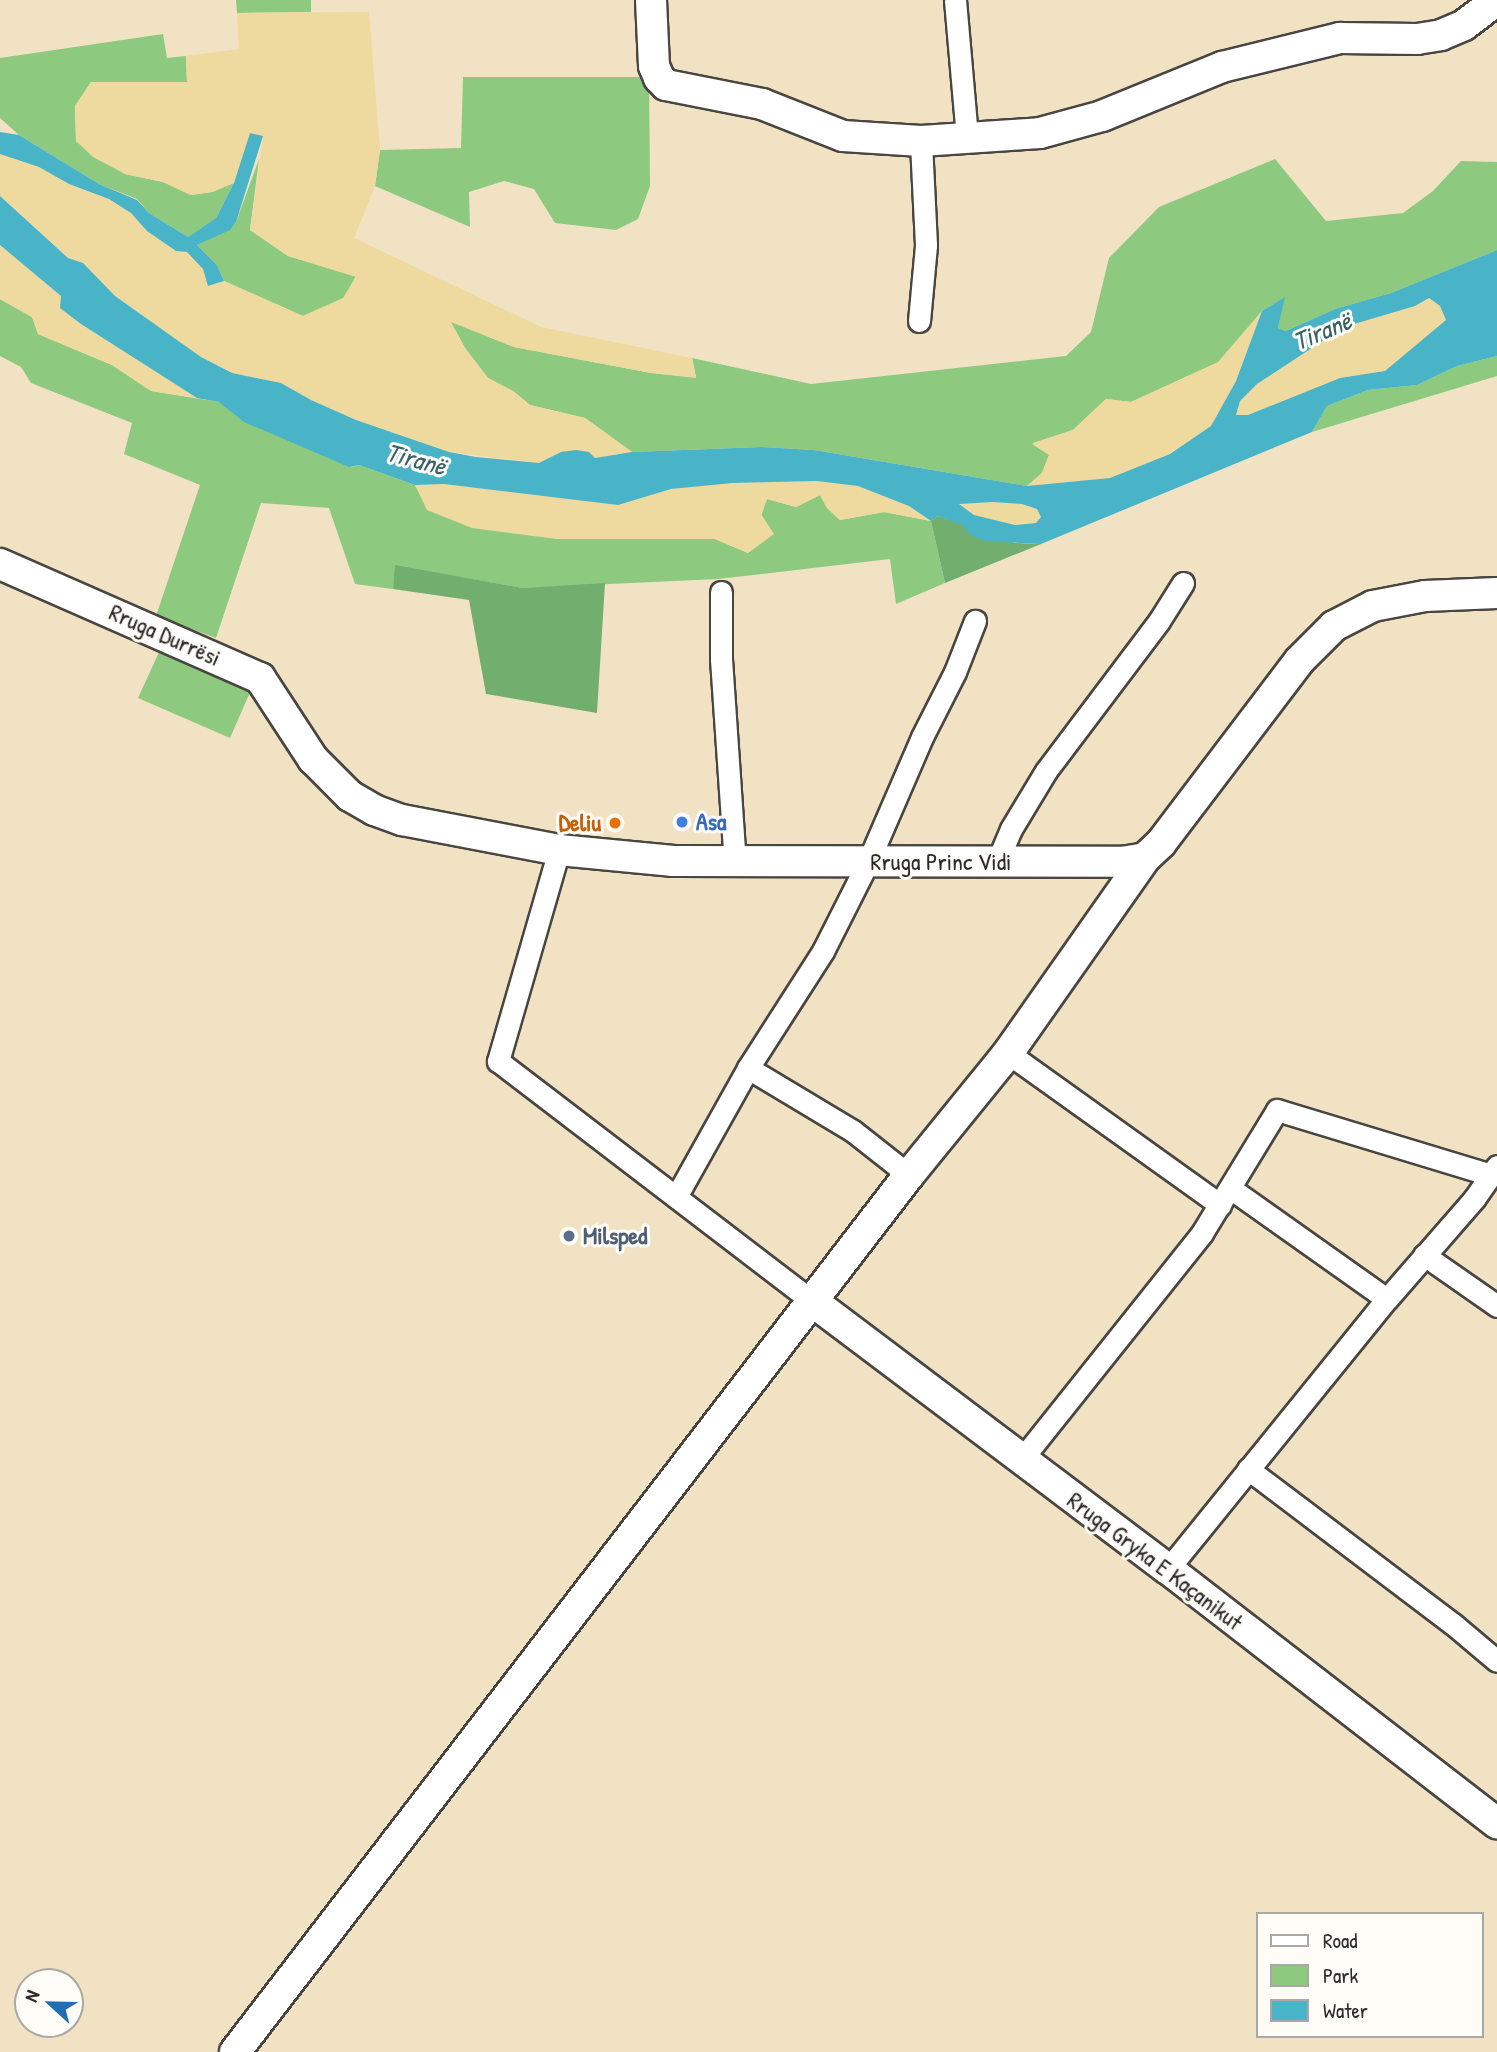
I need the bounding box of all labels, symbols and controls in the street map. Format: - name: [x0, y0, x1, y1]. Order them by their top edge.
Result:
- water label: Tiranë: [1288, 305, 1356, 357]
- water label: Tiranë: [383, 436, 449, 482]
- street label: Rruga Durrësi: [105, 598, 225, 672]
- place label: Asa: [696, 808, 726, 836]
- place label: Deliu: [559, 809, 601, 837]
- marker: Asa: [674, 814, 690, 830]
- marker: Deliu: [607, 815, 623, 831]
- street label: Rruga Princ Vidi: [871, 848, 1011, 876]
- place label: Milsped: [583, 1222, 647, 1250]
- marker: Milsped: [561, 1228, 577, 1244]
- street label: Rruga Gryka E Kaçanikut: [1062, 1486, 1248, 1636]
- legend: [1256, 1912, 1483, 2038]
- text: Road: [1323, 1926, 1357, 1955]
- text: Park: [1323, 1961, 1358, 1990]
- north arrow: [14, 1968, 84, 2038]
- text: N: [17, 1986, 45, 2005]
- text: Water: [1323, 1996, 1368, 2025]

